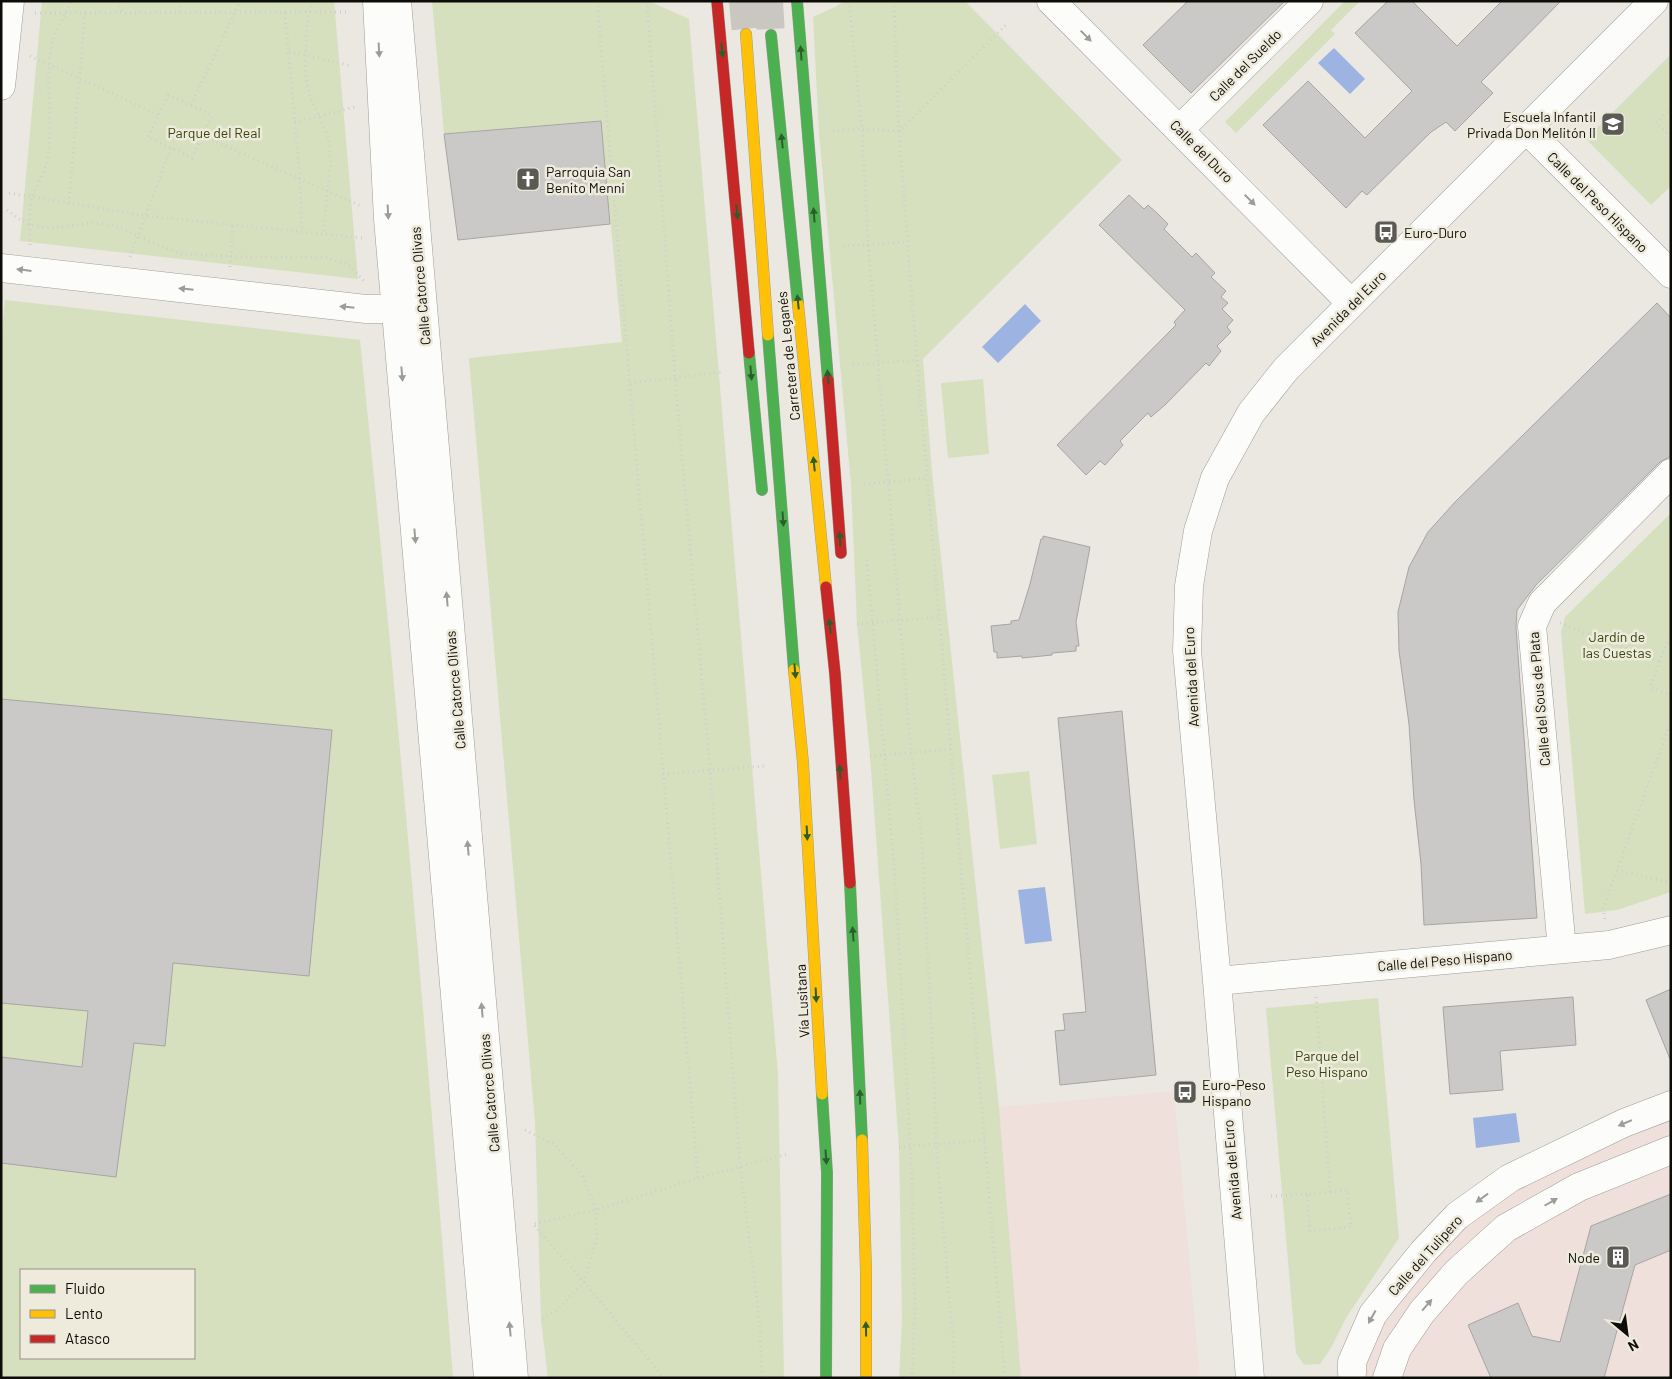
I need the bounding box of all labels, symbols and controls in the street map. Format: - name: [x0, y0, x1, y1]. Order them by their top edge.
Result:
- street label: Calle del Sueldo: [1205, 25, 1285, 105]
- one-way arrow: [1080, 29, 1092, 41]
- one-way arrow: [376, 42, 384, 58]
- one-way arrow: [719, 42, 727, 58]
- one-way arrow: [797, 44, 805, 60]
- place label: Escuela Infantil Privada Don Melitón II: [1467, 108, 1596, 141]
- school or university icon: Escuela Infantil Privada Don Melitón II: [1600, 111, 1626, 137]
- street label: Calle del Duro: [1167, 116, 1237, 186]
- park label: Parque del Real: [167, 124, 261, 141]
- one-way arrow: [778, 132, 786, 148]
- street label: Calle del Peso Hispano: [1544, 148, 1652, 256]
- place label: Parroquia San Benito Menni: [546, 163, 631, 196]
- church icon: Parroquia San Benito Menni: [515, 166, 541, 192]
- one-way arrow: [1244, 194, 1256, 206]
- one-way arrow: [384, 204, 392, 220]
- one-way arrow: [733, 204, 741, 220]
- one-way arrow: [810, 206, 818, 222]
- bus stop icon: Euro-Duro: [1373, 219, 1399, 245]
- place label: Euro-Duro: [1404, 224, 1467, 241]
- street label: Calle Catorce Olivas: [406, 226, 434, 346]
- one-way arrow: [16, 266, 32, 274]
- street label: Avenida del Euro: [1306, 266, 1390, 350]
- one-way arrow: [177, 285, 193, 293]
- street label: Carretera de Leganés: [773, 290, 803, 421]
- one-way arrow: [794, 294, 802, 310]
- one-way arrow: [339, 303, 355, 311]
- one-way arrow: [398, 366, 406, 382]
- one-way arrow: [747, 366, 755, 382]
- one-way arrow: [824, 368, 832, 384]
- one-way arrow: [810, 456, 818, 472]
- one-way arrow: [779, 511, 787, 527]
- one-way arrow: [412, 528, 420, 544]
- one-way arrow: [835, 530, 843, 546]
- one-way arrow: [443, 591, 451, 607]
- one-way arrow: [826, 617, 834, 633]
- street label: Avenida del Euro: [1180, 626, 1202, 728]
- park label: Jardín de las Cuestas: [1583, 628, 1652, 661]
- street label: Calle Catorce Olivas: [441, 630, 469, 750]
- street label: Calle del Sous de Plata: [1525, 631, 1553, 767]
- one-way arrow: [791, 663, 799, 679]
- one-way arrow: [836, 764, 844, 780]
- one-way arrow: [803, 825, 811, 841]
- one-way arrow: [464, 840, 472, 856]
- one-way arrow: [848, 926, 856, 942]
- street label: Calle del Peso Hispano: [1377, 946, 1513, 974]
- street label: Vía Lusitana: [792, 964, 812, 1038]
- one-way arrow: [813, 987, 821, 1003]
- one-way arrow: [478, 1002, 486, 1018]
- street label: Calle Catorce Olivas: [475, 1033, 503, 1153]
- park label: Parque del Peso Hispano: [1286, 1047, 1368, 1080]
- place label: Euro-Peso Hispano: [1202, 1076, 1266, 1109]
- bus stop icon: Euro-Peso Hispano: [1172, 1079, 1198, 1105]
- one-way arrow: [855, 1088, 863, 1104]
- street label: Avenida del Euro: [1219, 1119, 1245, 1221]
- one-way arrow: [1618, 1119, 1632, 1127]
- one-way arrow: [822, 1150, 830, 1166]
- one-way arrow: [1475, 1193, 1489, 1203]
- one-way arrow: [1544, 1198, 1559, 1206]
- street label: Calle del Tulipero: [1384, 1211, 1466, 1299]
- building icon: Node: [1605, 1244, 1631, 1270]
- place label: Node: [1568, 1249, 1600, 1266]
- legend: [20, 1269, 195, 1359]
- text: Fluido: [65, 1279, 105, 1297]
- one-way arrow: [1422, 1299, 1433, 1312]
- text: Lento: [65, 1304, 103, 1322]
- north arrow: [1602, 1309, 1652, 1359]
- one-way arrow: [1368, 1310, 1377, 1323]
- one-way arrow: [505, 1321, 513, 1337]
- one-way arrow: [862, 1321, 870, 1337]
- text: Atasco: [65, 1329, 110, 1347]
- text: N: [1625, 1336, 1642, 1355]

